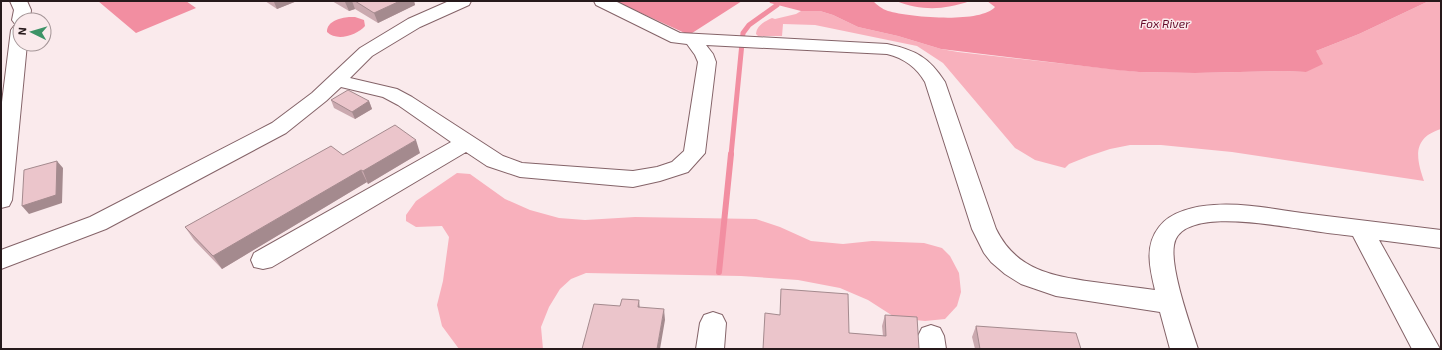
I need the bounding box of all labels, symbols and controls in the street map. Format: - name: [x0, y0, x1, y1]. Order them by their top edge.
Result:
- north arrow: [12, 12, 52, 52]
- water label: Fox River: [1140, 16, 1190, 30]
- text: N: [15, 27, 28, 36]

